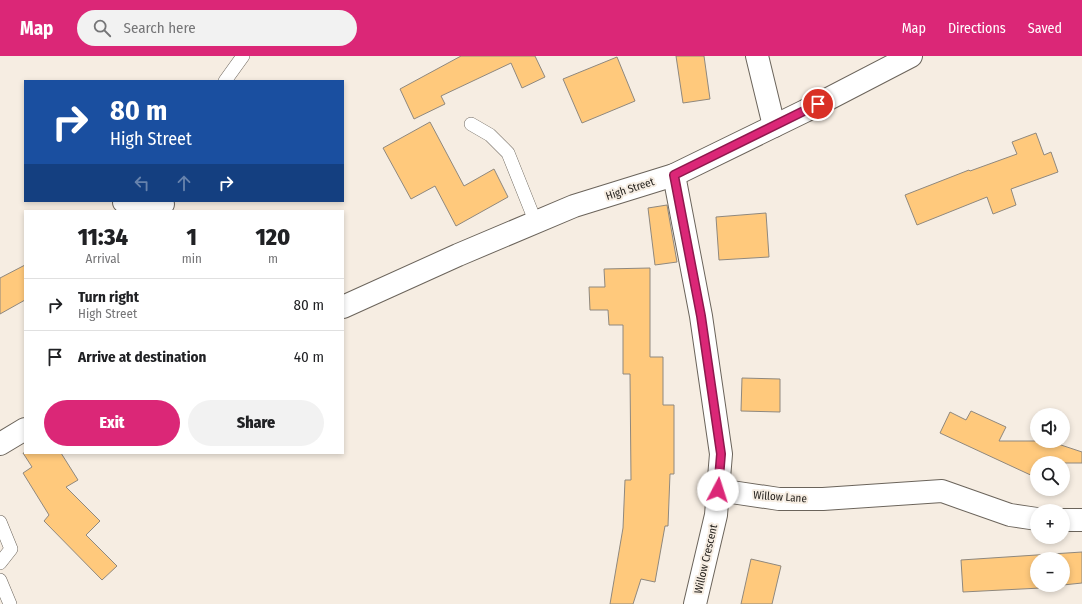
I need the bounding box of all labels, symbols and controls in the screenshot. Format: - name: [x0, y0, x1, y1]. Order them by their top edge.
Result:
- search box: [77, 10, 357, 46]
- text: Map: [20, 17, 53, 40]
- icon: search: [91, 17, 113, 39]
- text: Search here: [123, 19, 196, 37]
- text: Map: [902, 20, 926, 37]
- text: Directions: [948, 20, 1006, 37]
- text: Saved: [1028, 20, 1062, 37]
- pin: [801, 87, 835, 121]
- icon: arrive: [807, 93, 829, 115]
- text: 80 m: [110, 94, 167, 127]
- icon: right: [44, 96, 96, 148]
- text: High Street: [110, 128, 192, 150]
- icon: left: [131, 172, 153, 194]
- icon: ahead: [173, 172, 195, 194]
- icon: right: [215, 172, 237, 194]
- street label: High Street: [604, 175, 656, 203]
- text: 11:34: [78, 223, 128, 251]
- text: 1: [187, 223, 197, 251]
- text: 120: [255, 223, 290, 251]
- text: Arrival: [86, 251, 120, 266]
- text: min: [182, 251, 202, 266]
- text: m: [268, 251, 278, 266]
- text: Turn right: [78, 288, 139, 306]
- icon: right: [44, 294, 66, 316]
- text: 80 m: [294, 296, 324, 314]
- text: High Street: [78, 306, 137, 321]
- icon: arrive: [44, 346, 66, 368]
- text: Arrive at destination: [78, 348, 206, 366]
- text: 40 m: [294, 348, 324, 366]
- button: Exit: [44, 400, 180, 446]
- button: Share: [188, 400, 324, 446]
- map controls: [1030, 408, 1070, 592]
- button: sound: [1030, 408, 1070, 448]
- button: search: [1030, 456, 1070, 496]
- position arrow: [697, 469, 739, 511]
- street label: Willow Lane: [753, 489, 807, 505]
- button: +: [1030, 504, 1070, 544]
- street label: Willow Crescent: [692, 523, 720, 595]
- button: −: [1030, 552, 1070, 592]

